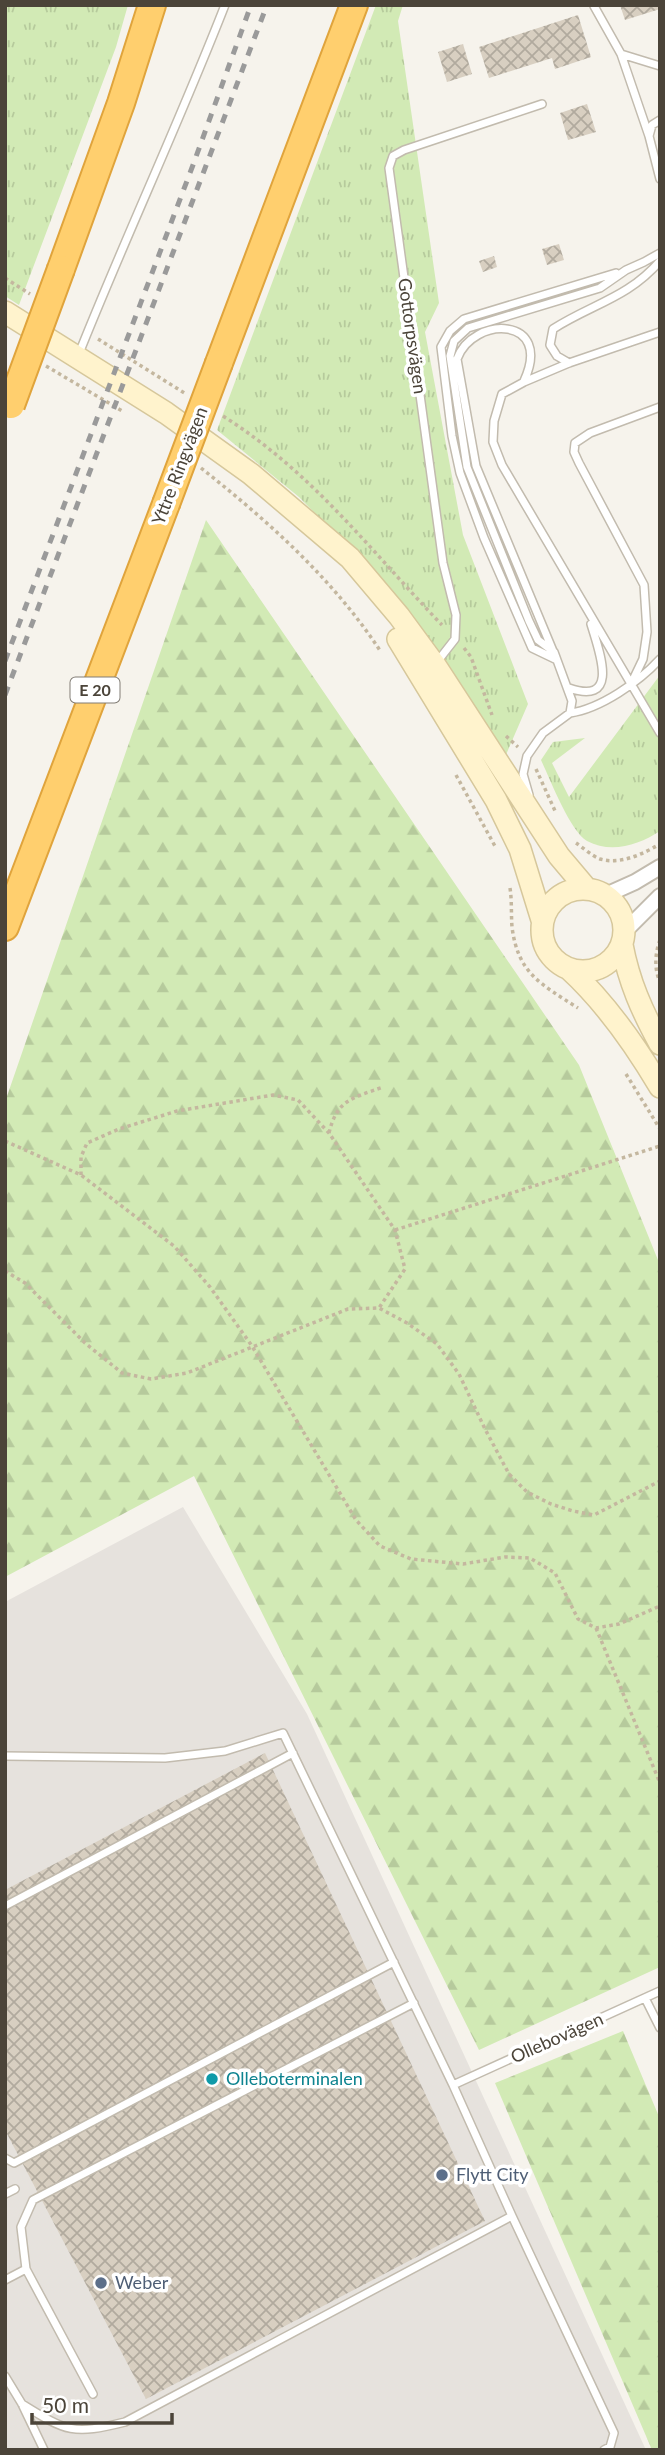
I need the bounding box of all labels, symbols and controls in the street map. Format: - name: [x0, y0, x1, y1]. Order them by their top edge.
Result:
- street label: Gottorpsvägen: [394, 277, 432, 395]
- street label: Yttre Ringvägen: [146, 404, 212, 528]
- road number: E 20: [70, 678, 119, 702]
- street label: Ollebovägen: [507, 2007, 606, 2067]
- place label: Olleboterminalen: [226, 2067, 363, 2089]
- marker: Olleboterminalen: [204, 2071, 220, 2087]
- place label: Flytt City: [456, 2163, 529, 2185]
- marker: Flytt City: [434, 2167, 450, 2183]
- place label: Weber: [115, 2271, 169, 2293]
- marker: Weber: [93, 2275, 109, 2291]
- scale bar: [32, 2382, 172, 2426]
- text: 50 m: [42, 2392, 89, 2417]

